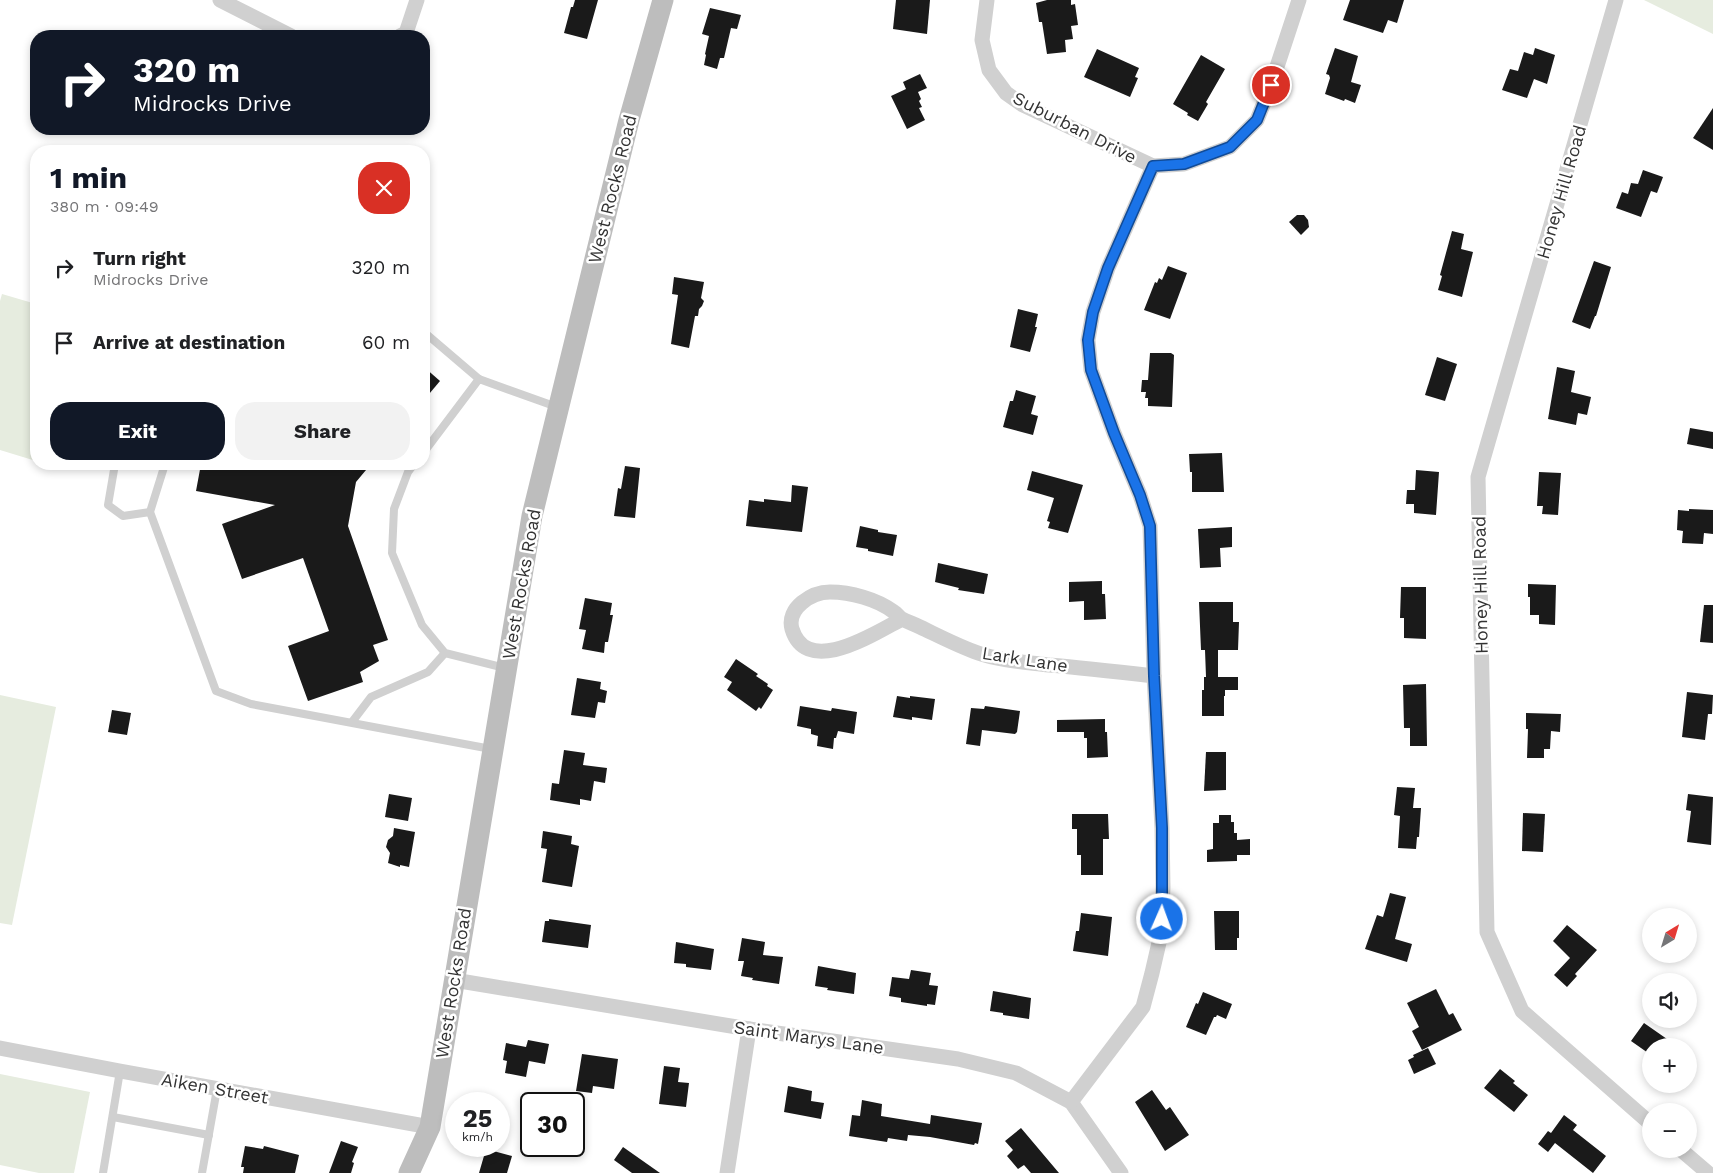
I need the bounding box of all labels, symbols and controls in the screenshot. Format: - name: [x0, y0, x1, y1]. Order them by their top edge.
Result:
- text: 320 m: [133, 49, 240, 91]
- icon: right: [50, 50, 115, 115]
- pin: [1250, 64, 1292, 106]
- icon: arrive: [1257, 71, 1285, 99]
- street label: Suburban Drive: [1010, 87, 1140, 167]
- text: Midrocks Drive: [133, 91, 292, 116]
- street label: West Rocks Road: [583, 113, 641, 265]
- street label: Honey Hill Road: [1532, 123, 1590, 261]
- text: 1 min: [50, 160, 127, 195]
- button: close: [358, 162, 410, 214]
- text: 380 m · 09:49: [50, 197, 159, 216]
- text: Turn right: [93, 247, 186, 270]
- icon: right: [50, 254, 78, 282]
- text: 320 m: [351, 256, 410, 279]
- text: Midrocks Drive: [93, 270, 208, 289]
- icon: arrive: [50, 329, 78, 357]
- text: Arrive at destination: [93, 331, 285, 354]
- text: 60 m: [362, 331, 410, 354]
- button: Exit: [50, 402, 225, 460]
- button: Share: [235, 402, 410, 460]
- street label: West Rocks Road: [497, 507, 545, 661]
- street label: Honey Hill Road: [1468, 516, 1492, 654]
- street label: Lark Lane: [981, 642, 1069, 676]
- position arrow: [1135, 892, 1187, 944]
- street label: West Rocks Road: [431, 906, 475, 1060]
- north arrow: [1642, 908, 1698, 962]
- map controls: [1642, 908, 1697, 1158]
- button: sound: [1642, 973, 1697, 1028]
- street label: Saint Marys Lane: [733, 1016, 885, 1058]
- button: +: [1642, 1038, 1697, 1093]
- street label: Aiken Street: [160, 1068, 271, 1108]
- speed limit sign: 30: [520, 1092, 585, 1157]
- button: −: [1642, 1103, 1697, 1158]
- text: 25: [463, 1104, 492, 1133]
- text: km/h: [462, 1130, 493, 1144]

